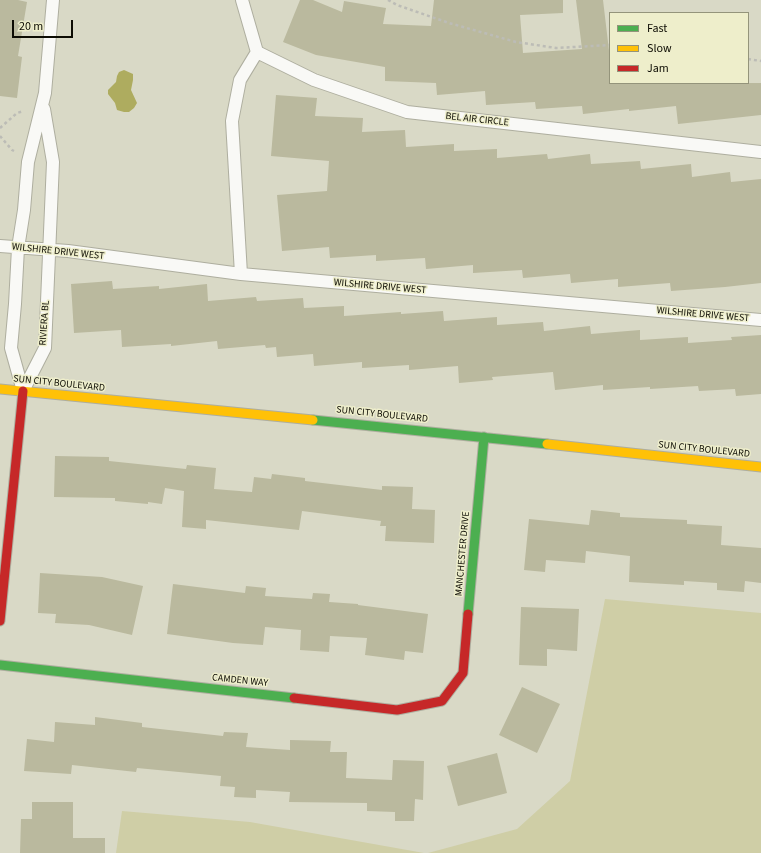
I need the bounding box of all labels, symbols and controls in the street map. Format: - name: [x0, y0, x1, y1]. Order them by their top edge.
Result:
- scale bar: [14, 12, 75, 38]
- legend: [609, 12, 749, 84]
- text: 20 m: [19, 18, 43, 35]
- text: Fast: [647, 20, 667, 37]
- text: Slow: [647, 40, 672, 57]
- text: Jam: [647, 60, 669, 77]
- street label: BEL AIR CIRCLE: [445, 111, 509, 129]
- street label: WILSHIRE DRIVE WEST: [11, 241, 105, 263]
- street label: WILSHIRE DRIVE WEST: [333, 277, 427, 297]
- street label: RIVIERA BL: [37, 300, 53, 346]
- street label: WILSHIRE DRIVE WEST: [656, 305, 750, 325]
- street label: SUN CITY BOULEVARD: [13, 373, 105, 395]
- street label: SUN CITY BOULEVARD: [336, 404, 428, 426]
- street label: SUN CITY BOULEVARD: [658, 439, 750, 461]
- street label: MANCHESTER DRIVE: [453, 511, 473, 597]
- street label: CAMDEN WAY: [211, 672, 269, 690]

